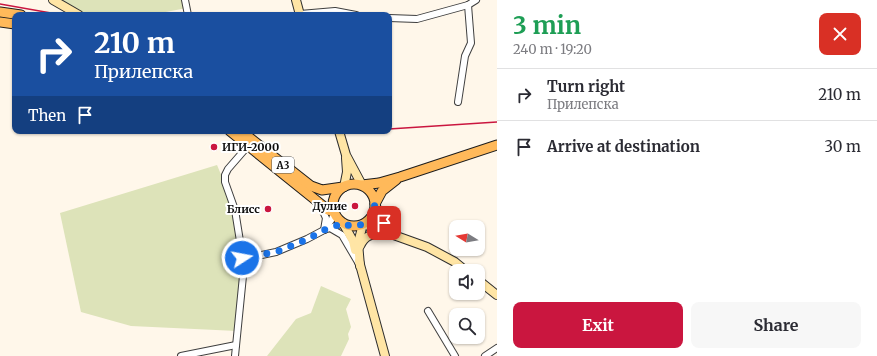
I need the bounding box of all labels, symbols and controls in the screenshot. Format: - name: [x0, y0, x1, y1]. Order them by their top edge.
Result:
- text: 3 min: [513, 10, 581, 41]
- button: close: [819, 13, 861, 55]
- text: 210 m: [94, 25, 175, 61]
- icon: right: [28, 28, 80, 80]
- text: 240 m · 19:20: [513, 41, 592, 58]
- text: Прилепска: [94, 60, 193, 83]
- text: Turn right: [547, 77, 625, 96]
- icon: right: [513, 84, 535, 106]
- text: 210 m: [818, 85, 861, 104]
- text: Прилепска: [547, 96, 619, 113]
- icon: arrive: [74, 104, 96, 126]
- text: Then: [28, 106, 66, 125]
- icon: arrive: [513, 136, 535, 158]
- text: Arrive at destination: [547, 137, 700, 156]
- text: 30 m: [824, 137, 861, 156]
- place label: ИГИ-2000: [222, 140, 279, 154]
- marker: ИГИ-2000: [209, 142, 219, 152]
- road number: A3: [272, 157, 294, 173]
- place label: Дулие: [312, 199, 347, 213]
- marker: Дулие: [350, 201, 360, 211]
- place label: Блисс: [227, 202, 260, 216]
- marker: Блисс: [263, 204, 273, 214]
- pin: [367, 206, 401, 240]
- icon: arrive: [373, 212, 395, 234]
- north arrow: [449, 220, 485, 256]
- map controls: [449, 220, 485, 344]
- position arrow: [221, 237, 263, 279]
- button: sound: [449, 264, 485, 300]
- button: Exit: [513, 302, 683, 348]
- button: Share: [691, 302, 861, 348]
- button: search: [449, 308, 485, 344]

